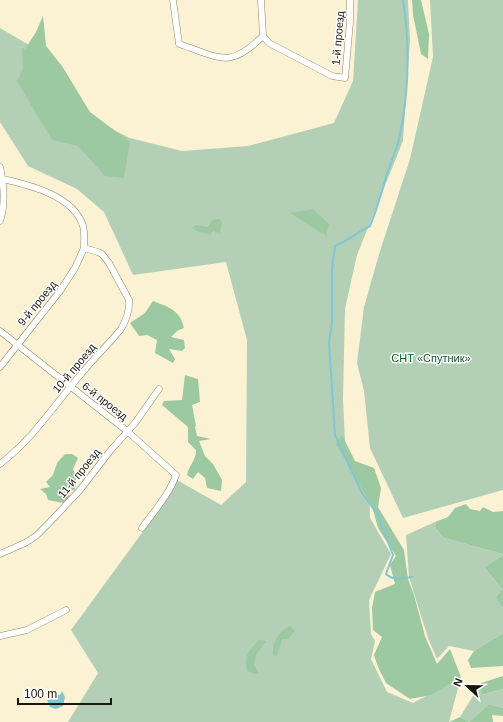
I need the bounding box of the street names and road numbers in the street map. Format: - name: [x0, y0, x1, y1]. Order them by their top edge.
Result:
- street label: 1-й проезд: [330, 10, 346, 66]
- street label: 9-й проезд: [15, 278, 59, 328]
- street label: 10-й проезд: [50, 341, 98, 395]
- street label: 6-й проезд: [80, 380, 131, 423]
- street label: 11-й проезд: [56, 446, 103, 500]

